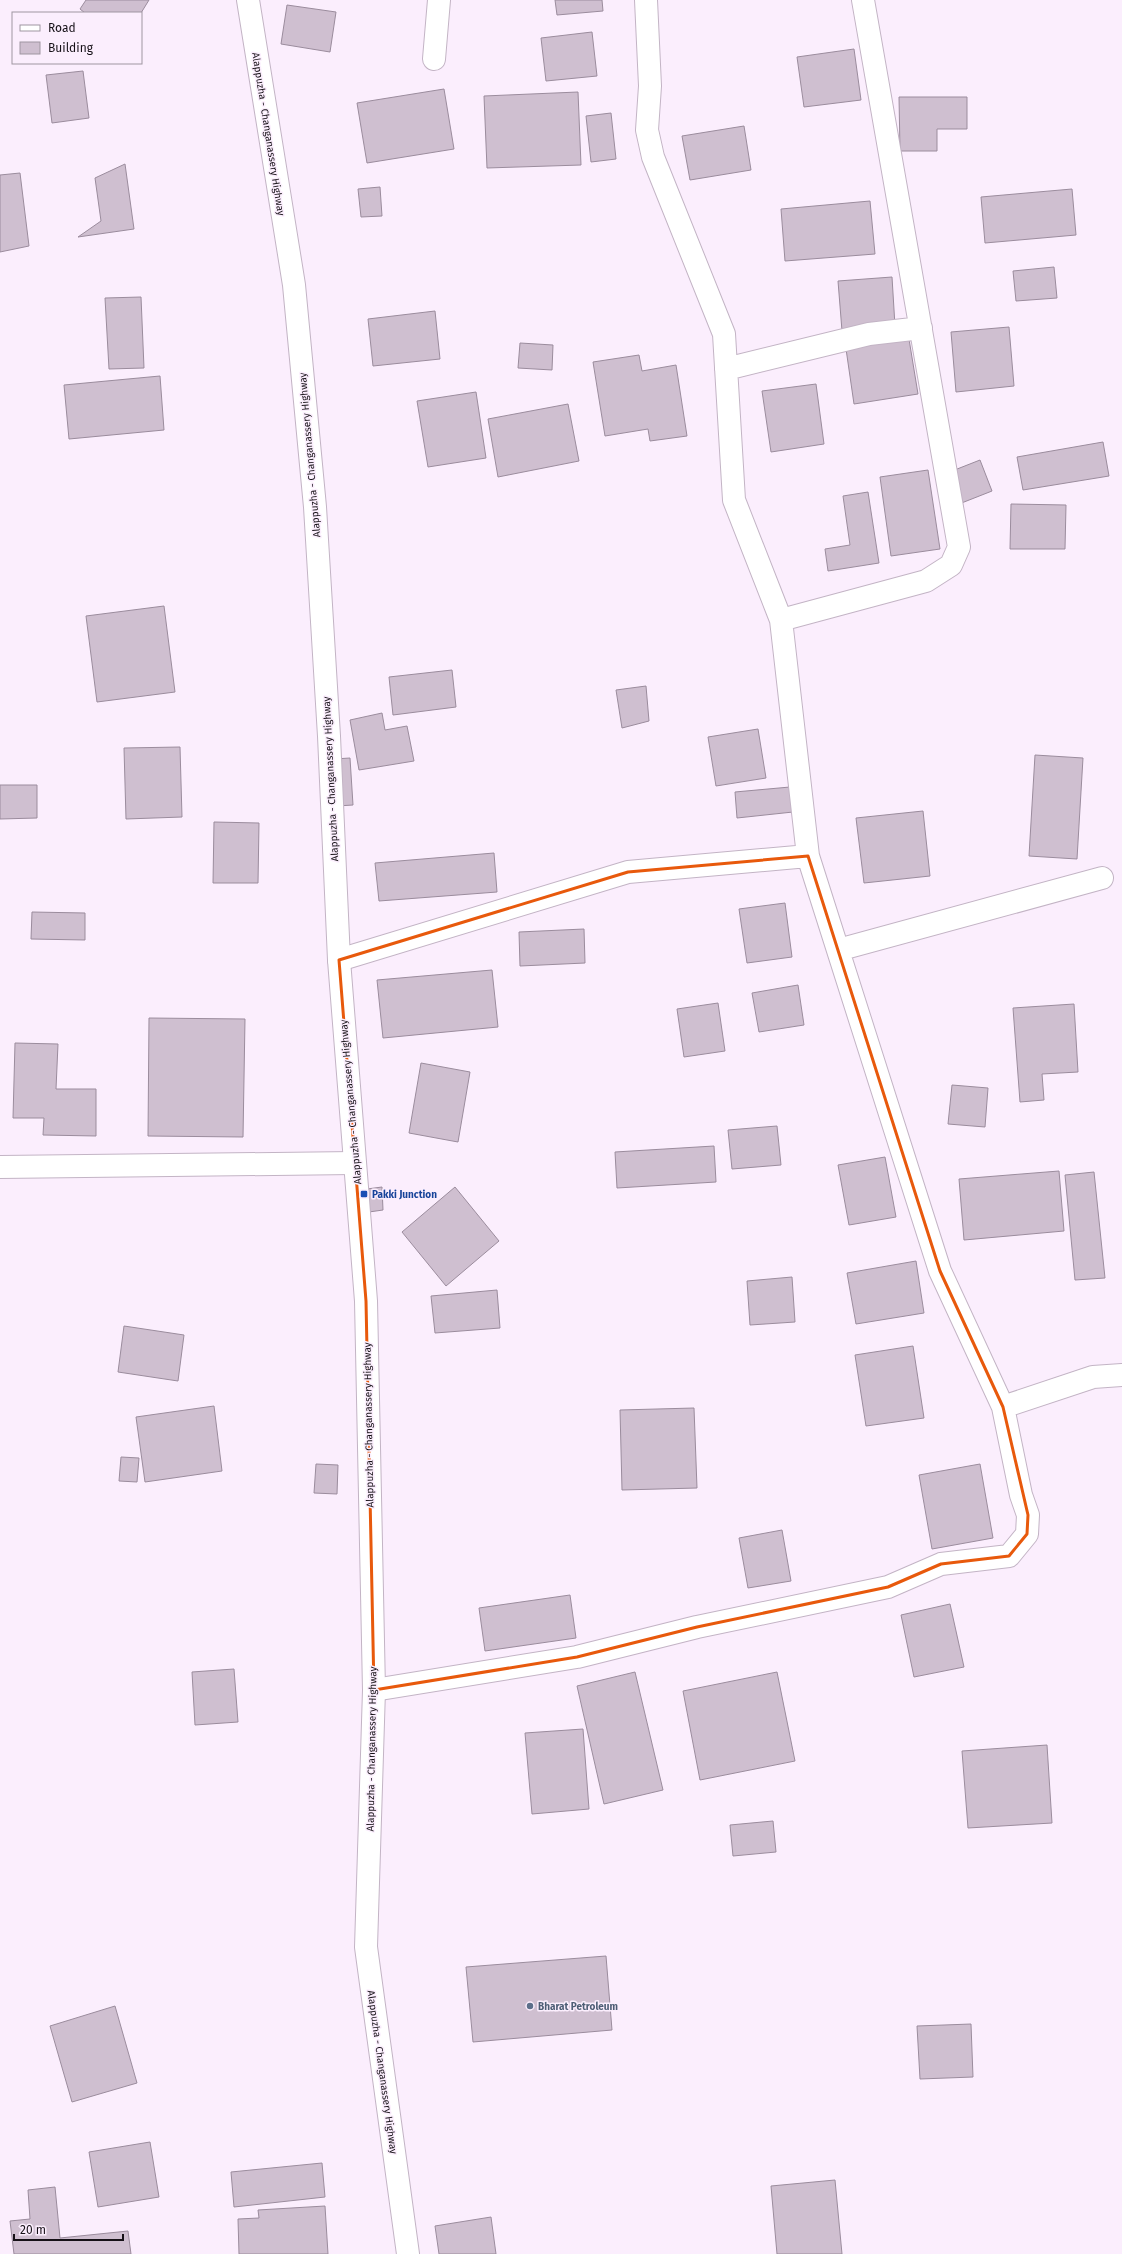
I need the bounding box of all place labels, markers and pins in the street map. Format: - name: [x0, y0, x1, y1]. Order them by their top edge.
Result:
- marker: Pakki Junction: [359, 1189, 369, 1199]
- place label: Pakki Junction: [372, 1189, 437, 1201]
- marker: Bharat Petroleum: [525, 2001, 535, 2011]
- place label: Bharat Petroleum: [538, 2001, 618, 2013]

